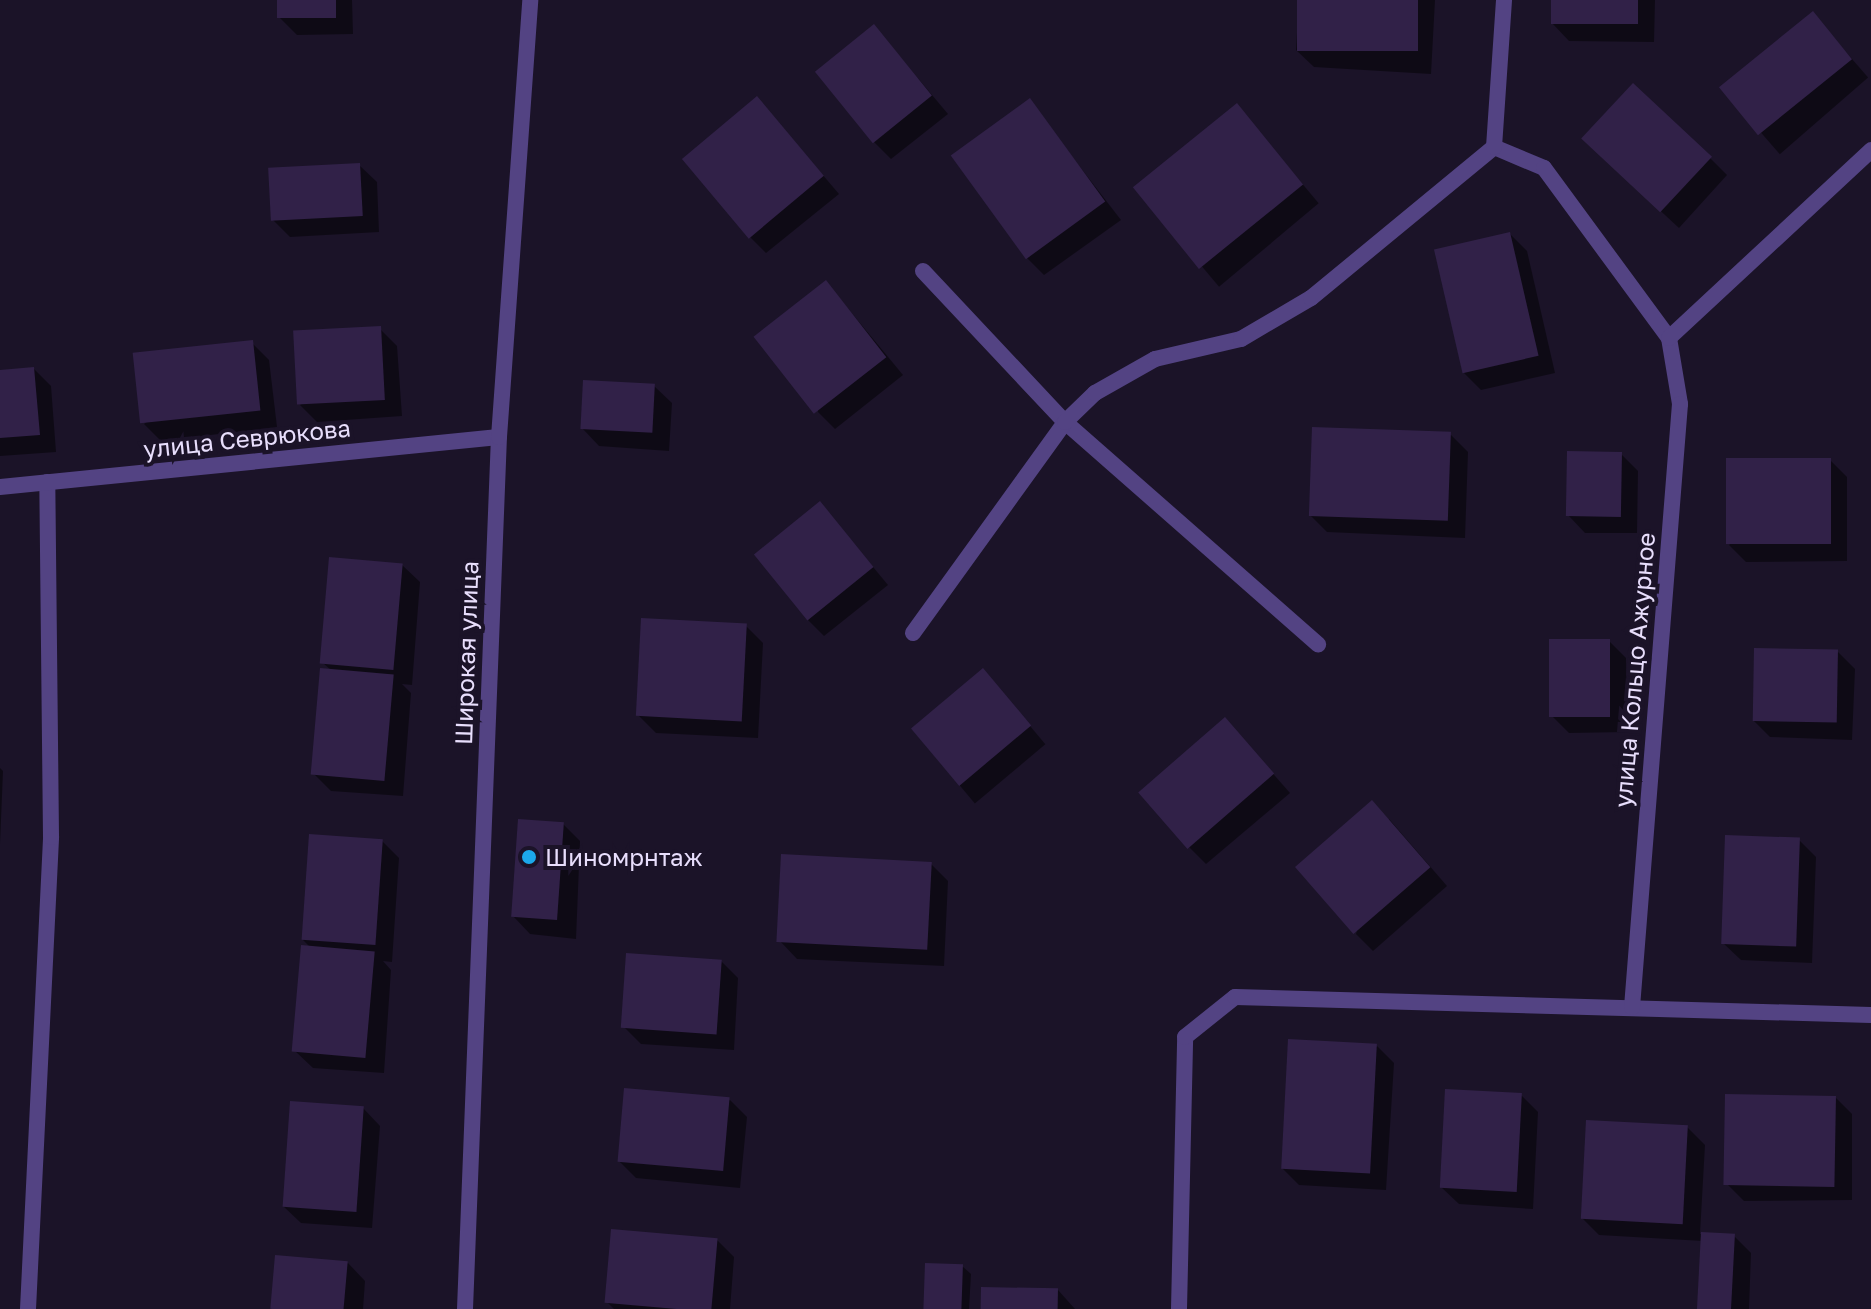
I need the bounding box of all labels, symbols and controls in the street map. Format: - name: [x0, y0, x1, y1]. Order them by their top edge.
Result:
- street label: улица Севрюкова: [142, 413, 352, 463]
- street label: улица Кольцо Ажурное: [1608, 531, 1660, 809]
- street label: Широкая улица: [448, 560, 484, 746]
- place label: Шиномрнтаж: [545, 843, 703, 871]
- marker: Шиномрнтаж: [520, 848, 538, 866]

